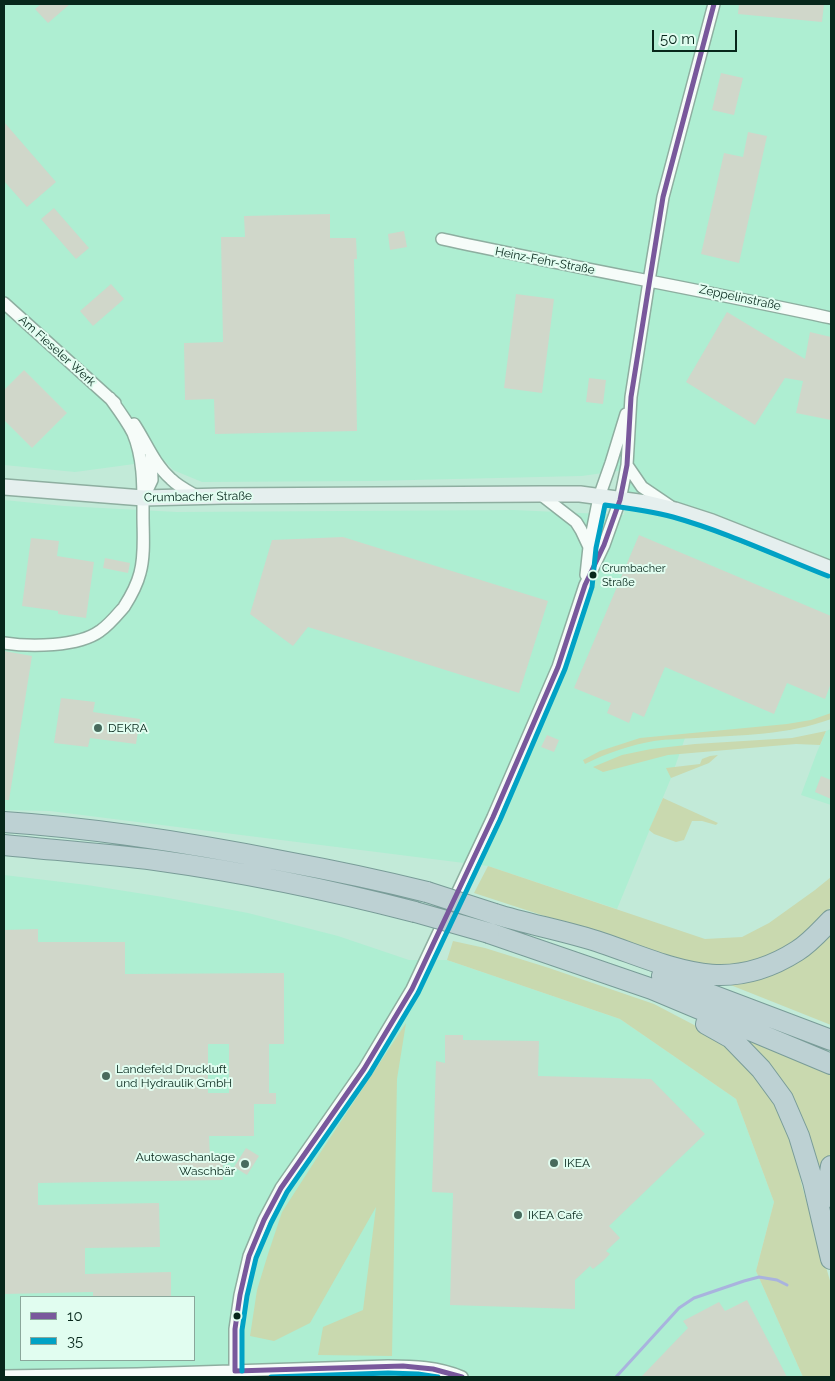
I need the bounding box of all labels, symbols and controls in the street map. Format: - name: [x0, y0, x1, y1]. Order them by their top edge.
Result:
- scale bar: [655, 20, 740, 52]
- text: 50 m: [660, 30, 695, 48]
- street label: Heinz-Fehr-Straße: [494, 244, 596, 278]
- street label: Zeppelinstraße: [698, 282, 782, 314]
- street label: Am Fieseler Werk: [16, 313, 98, 389]
- street label: Crumbacher Straße: [144, 489, 252, 505]
- place label: Crumbacher Straße: [602, 562, 666, 588]
- marker: Crumbacher Straße: [588, 570, 598, 580]
- place label: DEKRA: [108, 721, 148, 735]
- marker: DEKRA: [92, 722, 104, 734]
- place label: Landefeld Druckluft und Hydraulik GmbH: [116, 1062, 232, 1090]
- marker: Landefeld Druckluft und Hydraulik GmbH: [100, 1070, 112, 1082]
- place label: Autowaschanlage Waschbär: [136, 1150, 235, 1178]
- place label: IKEA: [564, 1156, 590, 1170]
- marker: IKEA: [548, 1157, 560, 1169]
- marker: Autowaschanlage Waschbär: [239, 1158, 251, 1170]
- place label: IKEA Café: [528, 1208, 583, 1222]
- marker: IKEA Café: [512, 1209, 524, 1221]
- legend: [20, 1296, 195, 1361]
- text: 10: [67, 1307, 83, 1325]
- unlabelled marker: [232, 1311, 242, 1321]
- text: 35: [67, 1332, 83, 1350]

